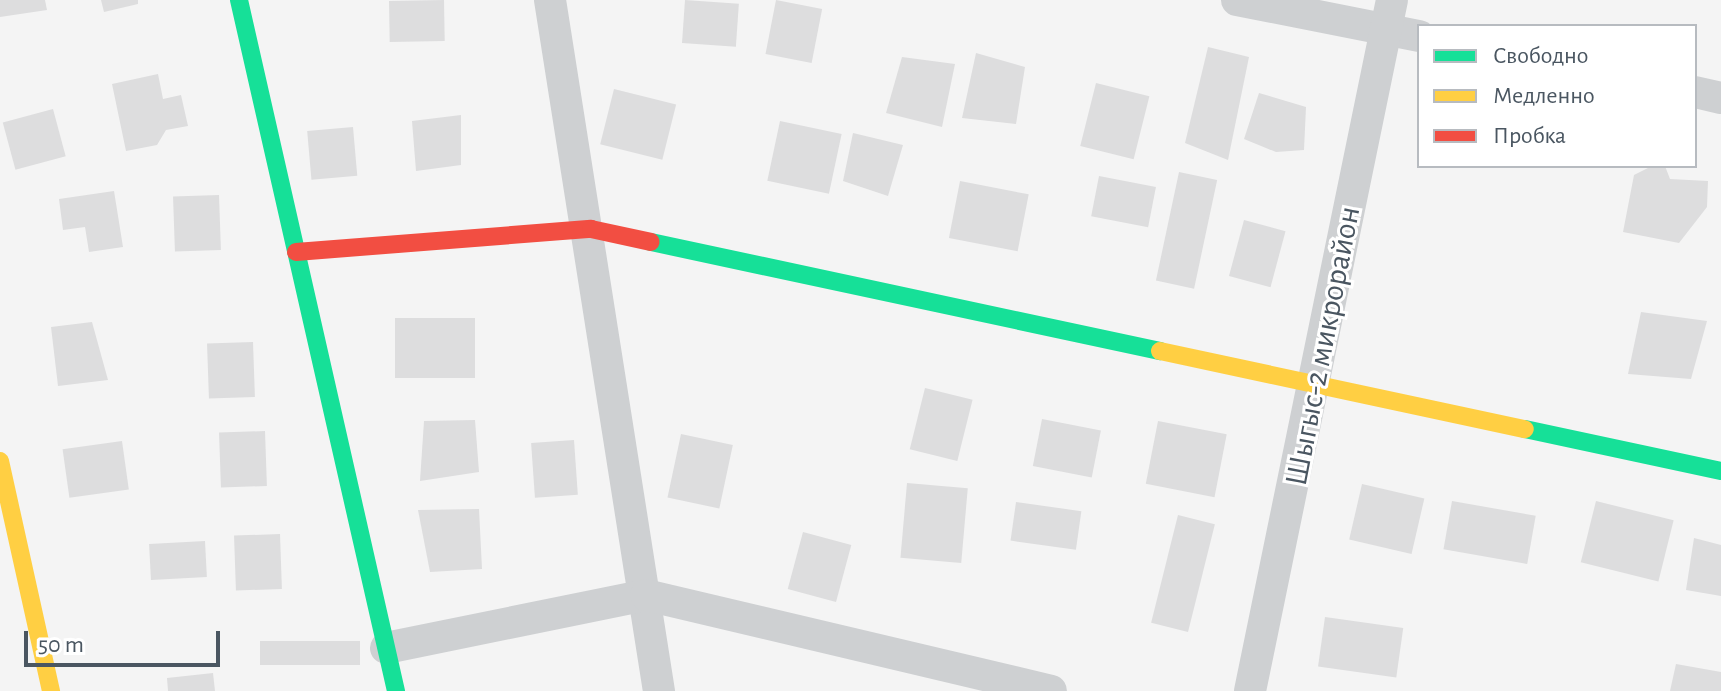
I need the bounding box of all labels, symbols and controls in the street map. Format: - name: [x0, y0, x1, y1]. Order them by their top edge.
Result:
- legend: [1417, 24, 1697, 168]
- text: Свободно: [1493, 44, 1588, 68]
- text: Медленно: [1493, 84, 1595, 108]
- text: Пробка: [1493, 124, 1566, 148]
- street label: Шыгыс-2 микрорайон: [1277, 203, 1369, 489]
- scale bar: [28, 615, 224, 665]
- text: 50 m: [38, 633, 84, 657]

